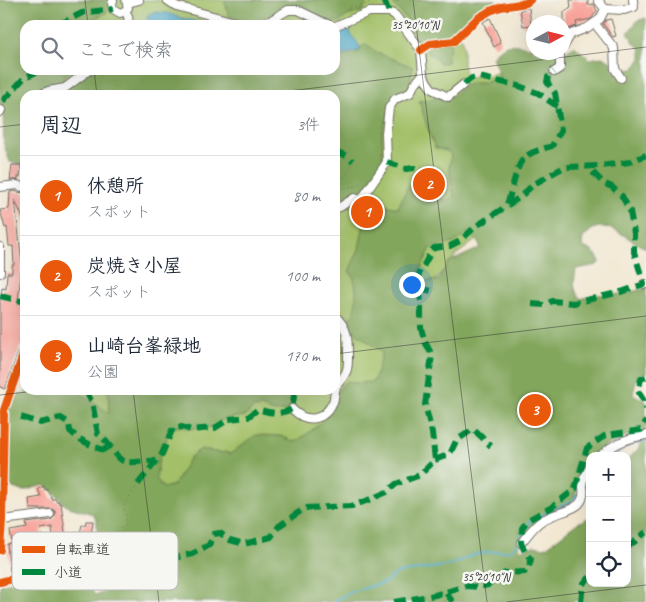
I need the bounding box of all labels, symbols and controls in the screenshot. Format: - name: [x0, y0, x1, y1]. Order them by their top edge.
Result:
- north arrow: [526, 15, 571, 60]
- text: 35°20'10"N: [391, 17, 440, 33]
- search box: [20, 20, 340, 75]
- icon: search: [38, 34, 66, 62]
- text: ここで検索: [78, 38, 173, 62]
- text: 周辺: [40, 112, 82, 138]
- text: 3件: [297, 115, 320, 135]
- pin: 2: [413, 165, 445, 203]
- text: 休憩所: [87, 174, 144, 198]
- text: 1: [52, 186, 60, 206]
- text: 80 m: [293, 186, 320, 206]
- pin: 1: [351, 193, 383, 231]
- text: スポット: [87, 202, 151, 222]
- text: 炭焼き小屋: [87, 254, 182, 278]
- text: 2: [52, 266, 60, 286]
- text: 100 m: [286, 266, 320, 286]
- your location: [399, 272, 425, 298]
- text: スポット: [87, 282, 151, 302]
- text: 山崎台峯緑地: [87, 334, 201, 358]
- text: 3: [52, 346, 60, 366]
- text: 170 m: [286, 346, 320, 366]
- text: 公園: [87, 362, 119, 382]
- pin: 3: [519, 391, 551, 429]
- map controls: [586, 452, 631, 587]
- button: +: [586, 452, 631, 497]
- button: −: [586, 497, 631, 542]
- legend: [12, 532, 178, 590]
- text: 自転車道: [54, 541, 110, 558]
- button: locate: [586, 542, 631, 587]
- text: 小道: [54, 564, 82, 581]
- text: 35°20'10"N: [462, 569, 511, 585]

